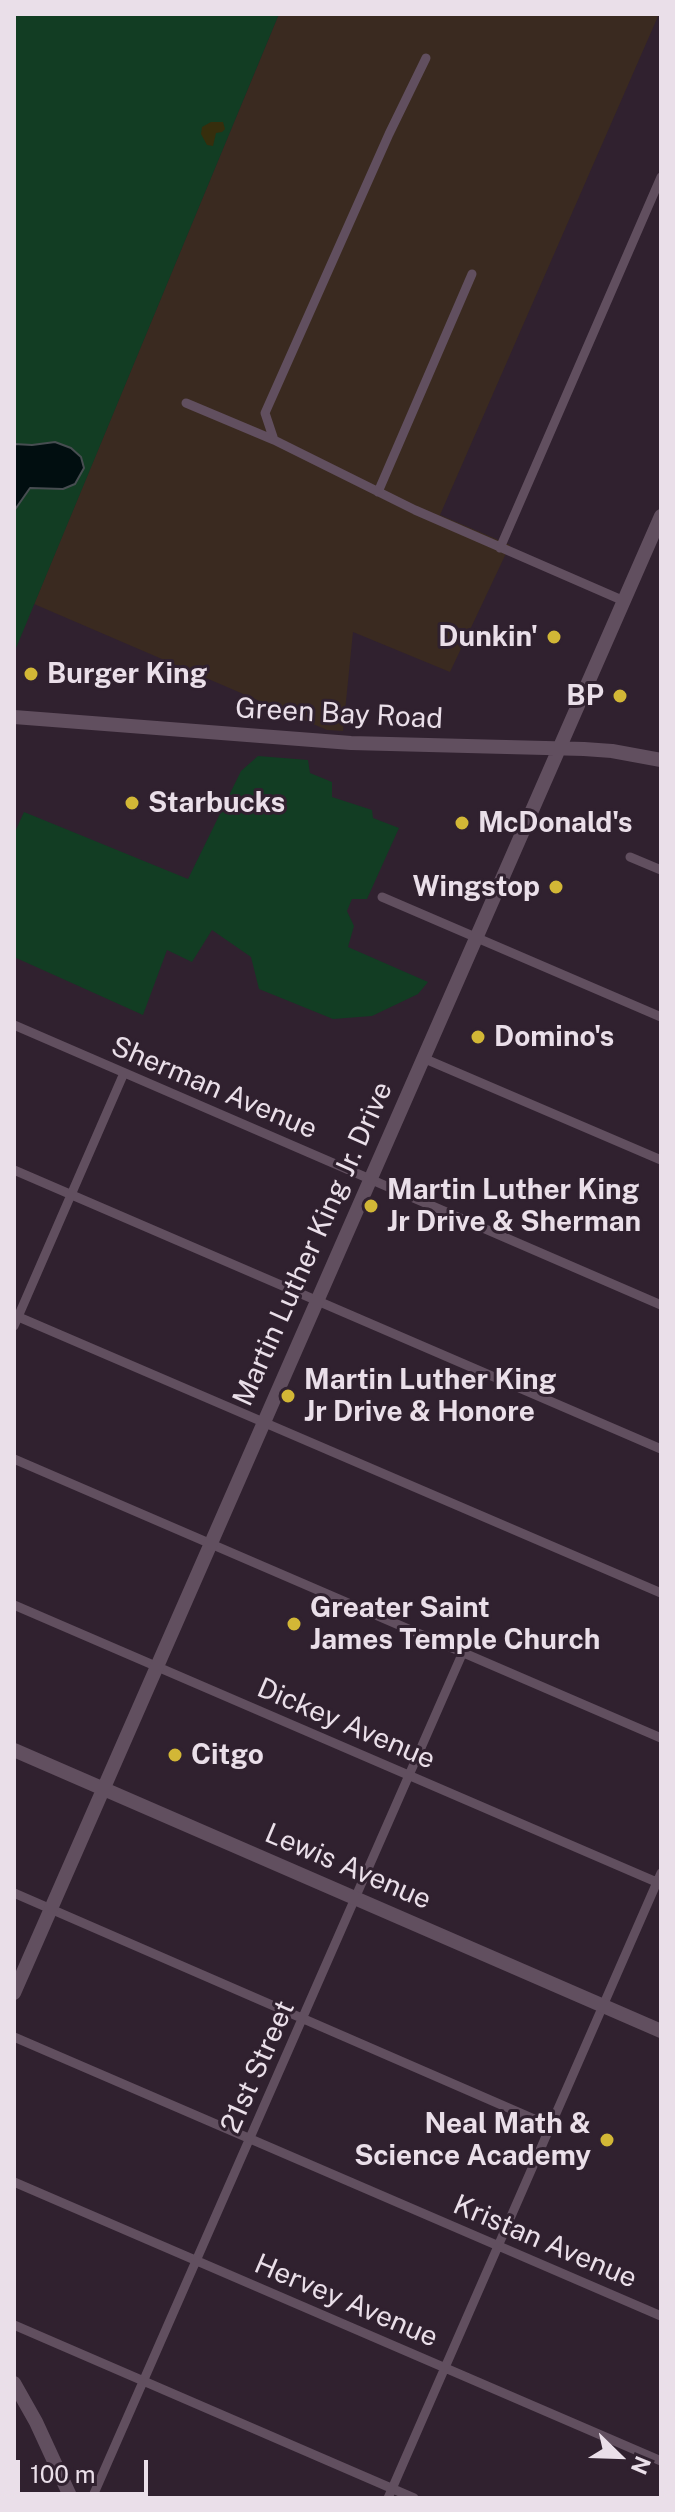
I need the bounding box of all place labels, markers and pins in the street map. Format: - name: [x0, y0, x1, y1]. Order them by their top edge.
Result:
- place label: Dunkin': [438, 620, 538, 654]
- marker: Dunkin': [545, 628, 563, 646]
- place label: Burger King: [47, 657, 207, 691]
- marker: Burger King: [22, 665, 40, 683]
- place label: BP: [566, 679, 604, 713]
- marker: BP: [611, 687, 629, 705]
- place label: Starbucks: [148, 786, 285, 820]
- marker: Starbucks: [123, 794, 141, 812]
- place label: McDonald's: [478, 806, 632, 840]
- marker: McDonald's: [453, 814, 471, 832]
- place label: Wingstop: [412, 870, 540, 904]
- marker: Wingstop: [547, 878, 565, 896]
- place label: Domino's: [494, 1020, 614, 1054]
- marker: Domino's: [469, 1028, 487, 1046]
- place label: Martin Luther King Jr Drive & Sherman: [387, 1173, 641, 1239]
- marker: Martin Luther King Jr Drive & Sherman: [362, 1197, 380, 1215]
- place label: Martin Luther King Jr Drive & Honore: [304, 1363, 556, 1429]
- marker: Martin Luther King Jr Drive & Honore: [279, 1387, 297, 1405]
- place label: Greater Saint James Temple Church: [310, 1591, 600, 1657]
- marker: Greater Saint James Temple Church: [285, 1615, 303, 1633]
- place label: Citgo: [191, 1738, 264, 1772]
- marker: Citgo: [166, 1746, 184, 1764]
- place label: Neal Math & Science Academy: [354, 2107, 591, 2173]
- marker: Neal Math & Science Academy: [598, 2131, 616, 2149]

